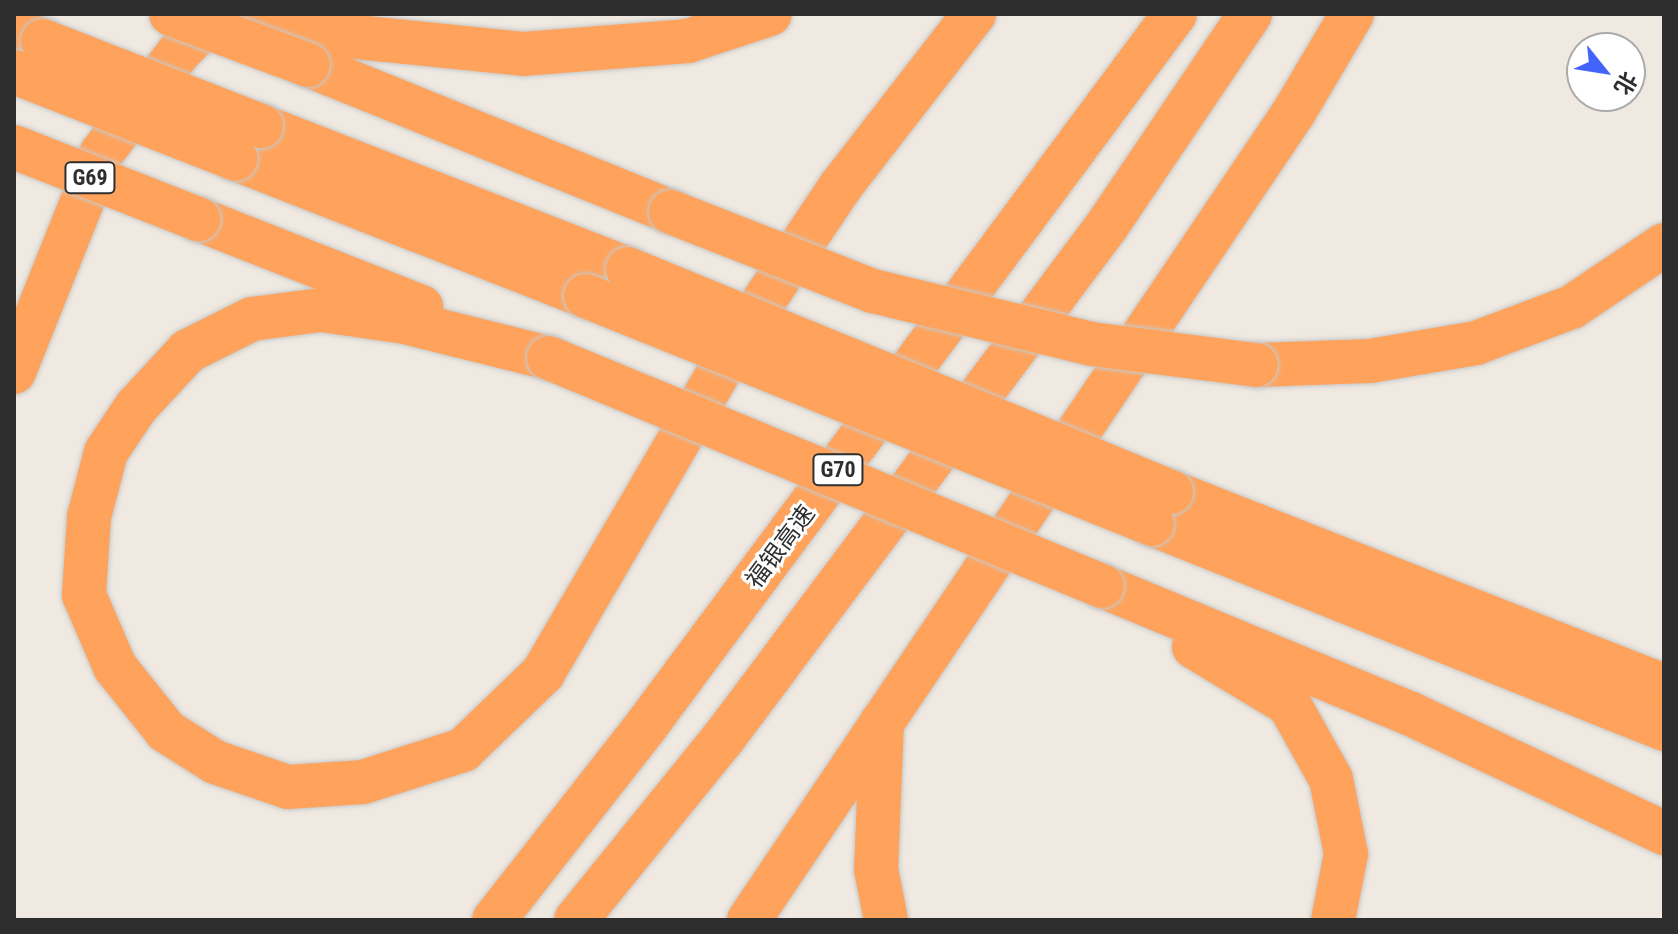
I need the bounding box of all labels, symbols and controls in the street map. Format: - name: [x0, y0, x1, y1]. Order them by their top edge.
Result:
- north arrow: [1566, 32, 1646, 112]
- text: 北: [1609, 67, 1642, 99]
- road number: G69: [64, 160, 116, 196]
- road number: G70: [812, 452, 864, 488]
- street label: 福银高速: [741, 500, 821, 594]

